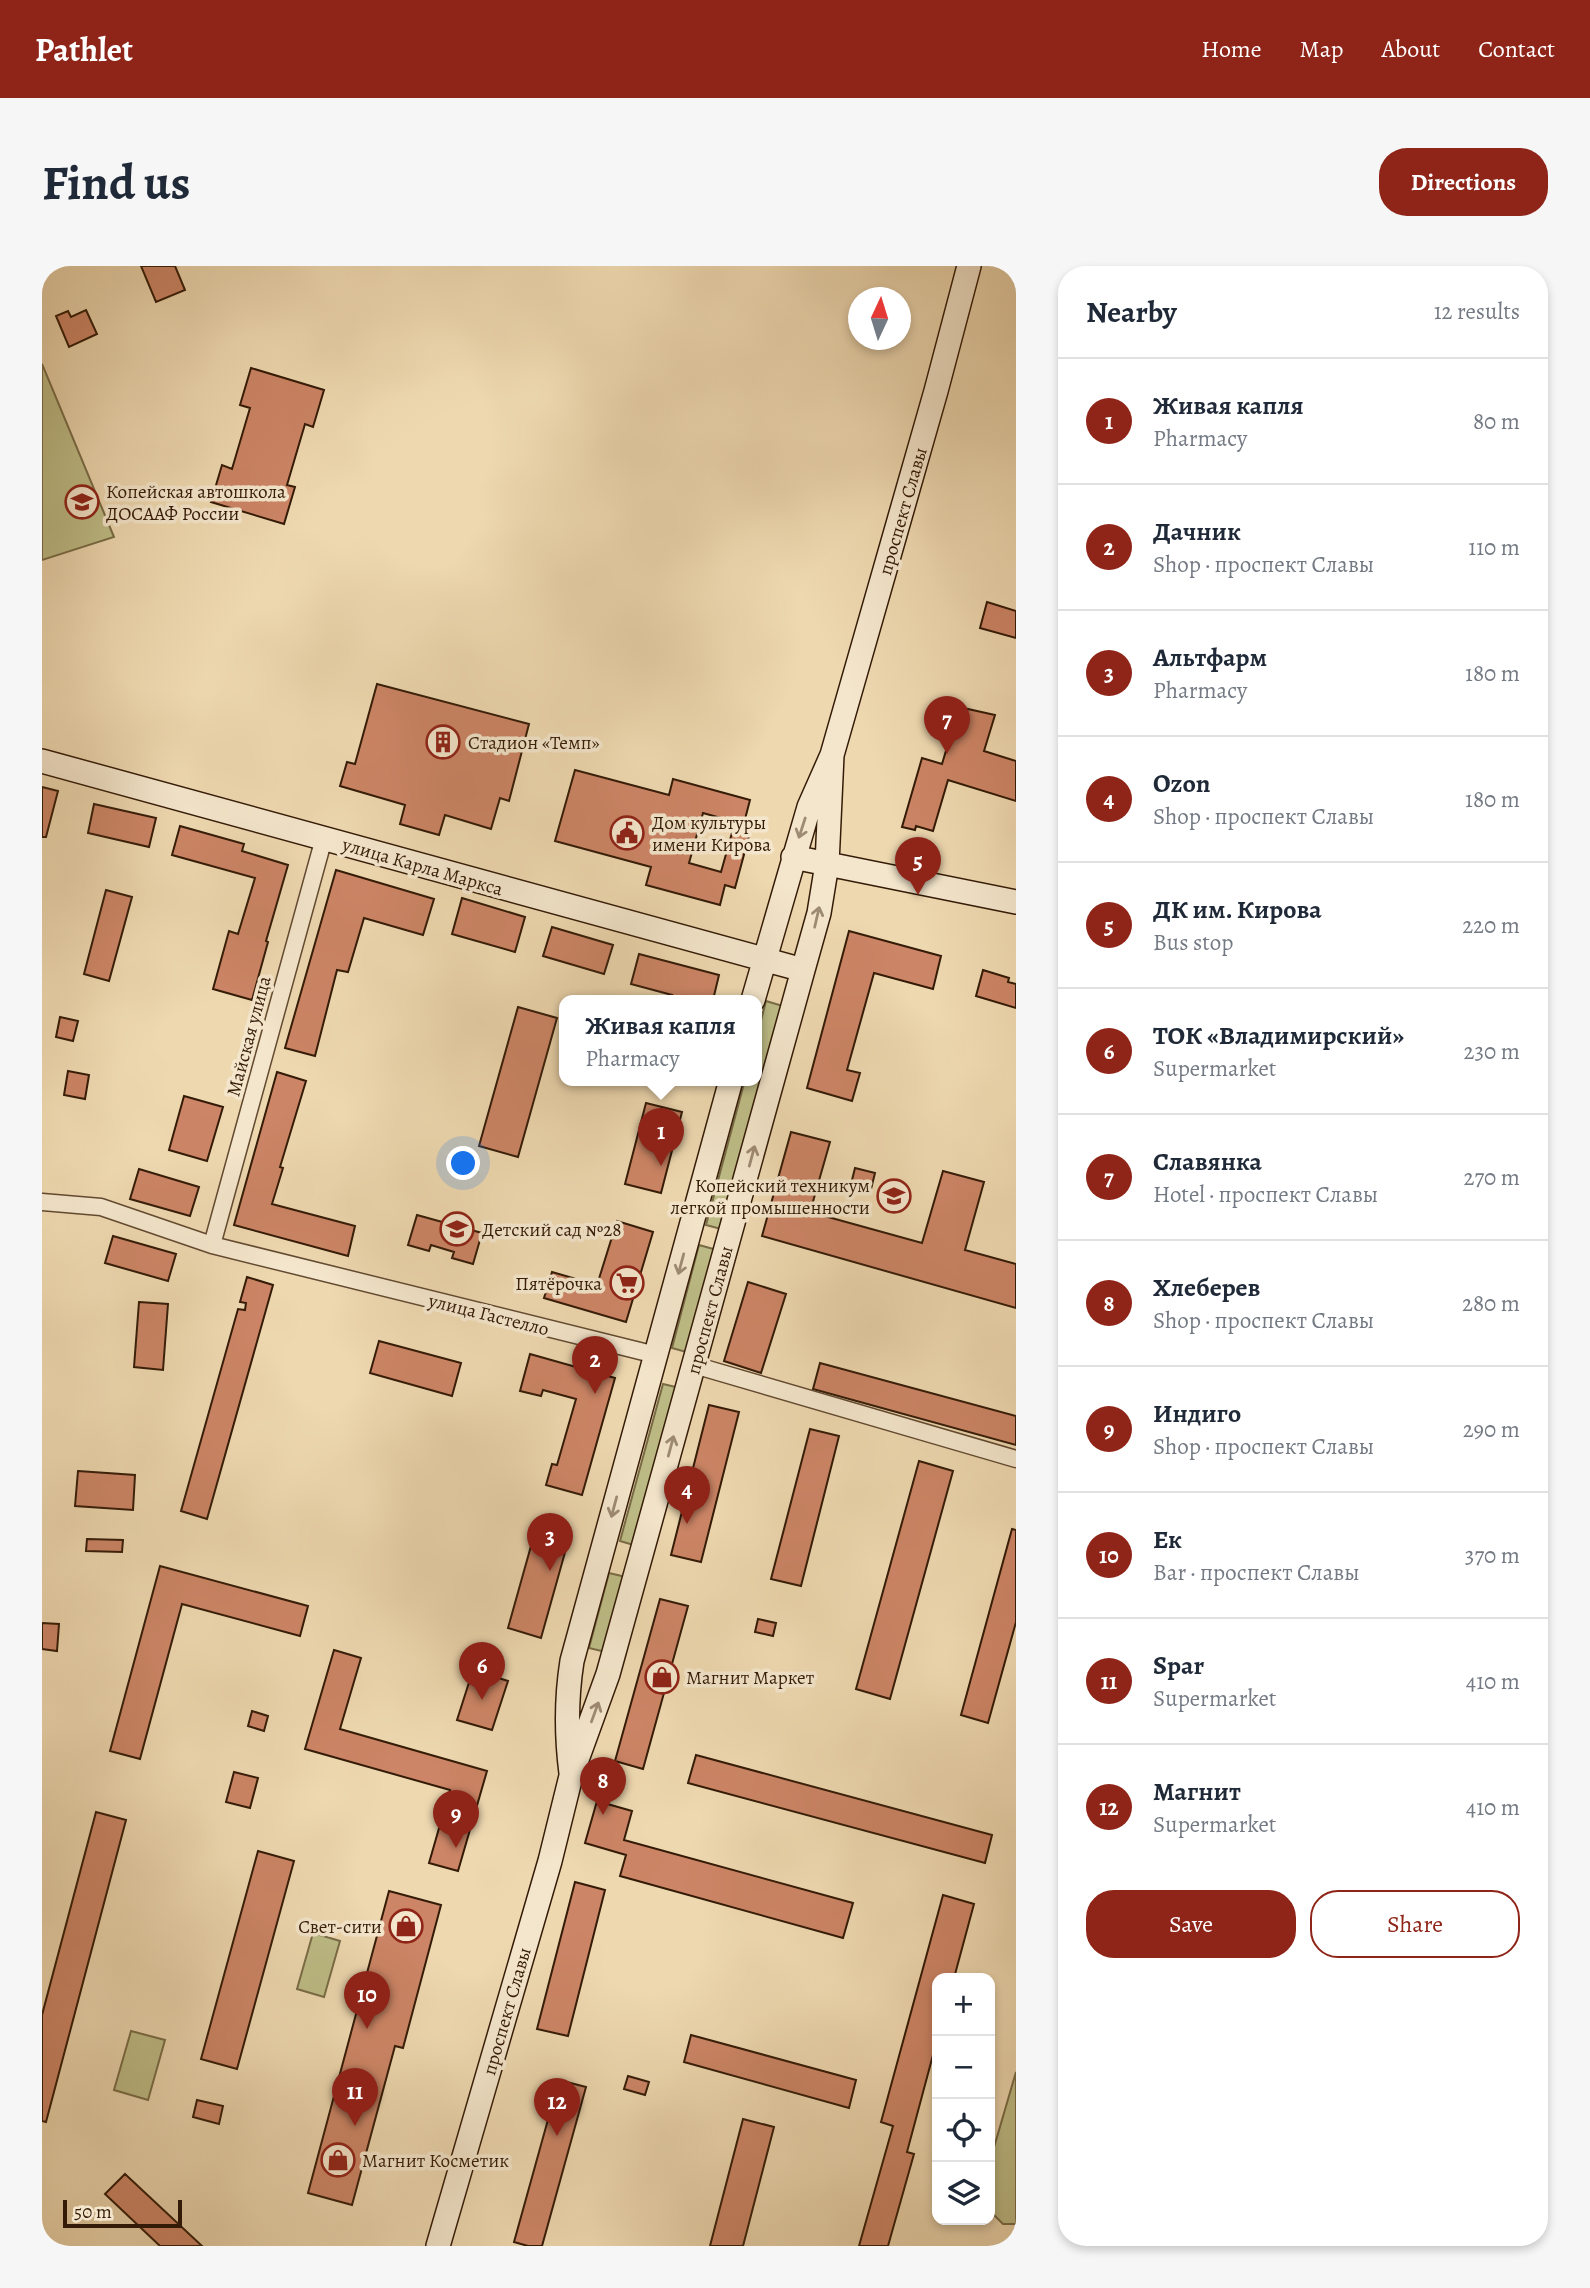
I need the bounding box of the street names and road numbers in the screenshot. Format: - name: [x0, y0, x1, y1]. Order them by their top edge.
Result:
- street label: проспект Славы: [872, 444, 934, 578]
- street label: улица Карла Маркса: [338, 831, 506, 902]
- street label: Майская улица: [220, 973, 278, 1099]
- street label: проспект Славы: [680, 1243, 740, 1377]
- street label: улица Гастелло: [425, 1287, 552, 1342]
- street label: проспект Славы: [476, 1944, 538, 2078]

